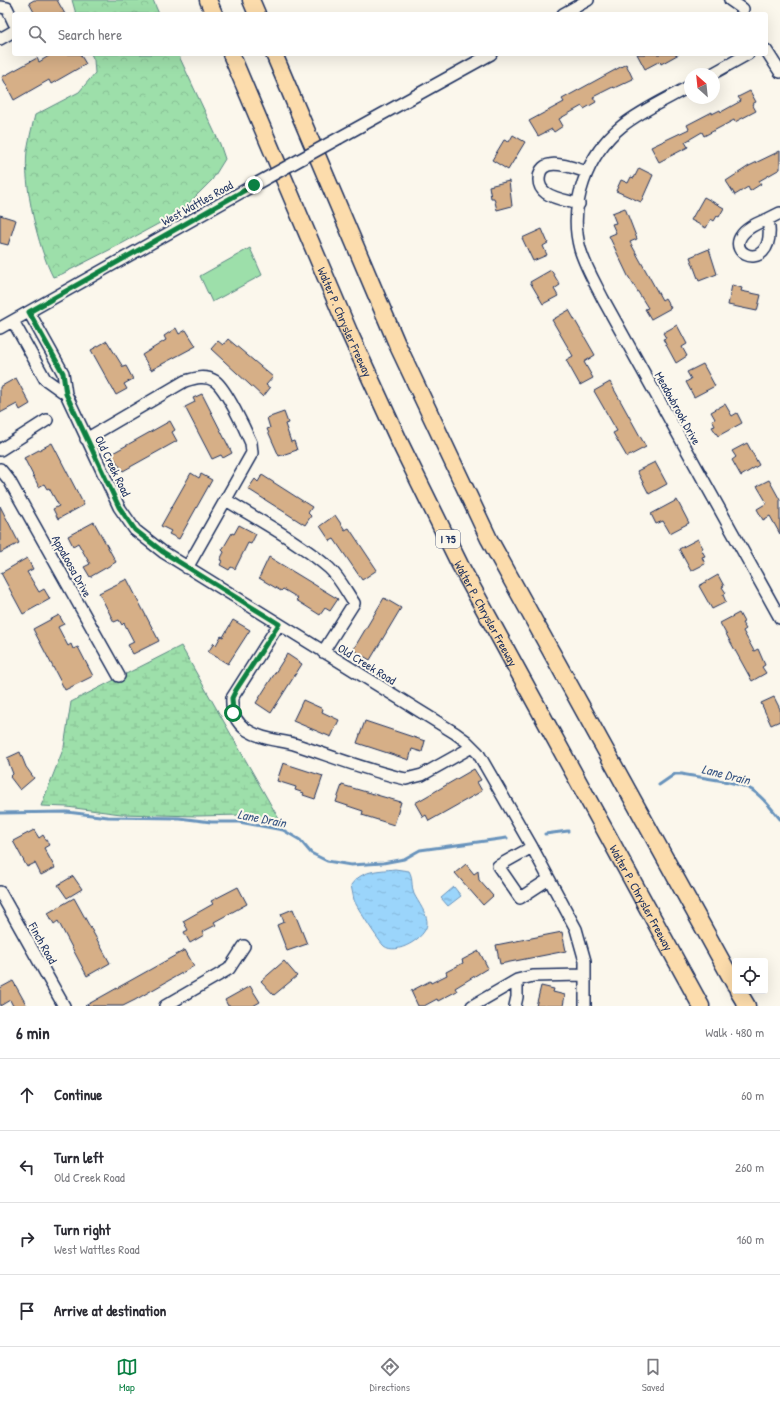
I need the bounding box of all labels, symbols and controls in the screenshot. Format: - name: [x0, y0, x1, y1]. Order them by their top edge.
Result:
- search box: [12, 12, 768, 56]
- icon: search: [26, 23, 48, 45]
- text: Search here: [58, 24, 122, 45]
- north arrow: [684, 68, 720, 104]
- street label: West Wattles Road: [158, 176, 236, 230]
- route end: [245, 176, 263, 194]
- street label: Walter P. Chrysler Freeway: [314, 264, 377, 379]
- street label: Meadowbrook Drive: [651, 368, 705, 448]
- street label: Old Creek Road: [91, 433, 135, 499]
- road number: I 75: [436, 530, 460, 548]
- street label: Appaloosa Drive: [48, 532, 96, 600]
- street label: Walter P. Chrysler Freeway: [451, 557, 522, 669]
- street label: Old Creek Road: [335, 639, 400, 689]
- route start: [224, 704, 242, 722]
- water label: Lane Drain: [700, 759, 753, 789]
- water label: Lane Drain: [236, 804, 289, 832]
- street label: Walter P. Chrysler Freeway: [606, 842, 677, 953]
- street label: Finch Road: [24, 918, 61, 967]
- map controls: [732, 958, 768, 994]
- button: locate: [732, 958, 768, 994]
- text: 6 min: [16, 1021, 50, 1044]
- text: Walk · 480 m: [705, 1023, 764, 1041]
- icon: ahead: [16, 1084, 38, 1106]
- text: Continue: [54, 1084, 102, 1105]
- text: 60 m: [741, 1086, 764, 1104]
- text: Turn left: [54, 1147, 104, 1168]
- icon: left: [16, 1156, 38, 1178]
- text: 260 m: [735, 1158, 764, 1176]
- text: Old Creek Road: [54, 1168, 125, 1186]
- text: Turn right: [54, 1219, 110, 1240]
- icon: right: [16, 1228, 38, 1250]
- text: 160 m: [736, 1230, 764, 1248]
- text: West Wattles Road: [54, 1240, 140, 1258]
- icon: arrive: [16, 1300, 38, 1322]
- text: Arrive at destination: [54, 1300, 166, 1321]
- tab: Map: [116, 1356, 138, 1394]
- tab: Directions: [370, 1356, 410, 1394]
- tab: Saved: [642, 1356, 664, 1394]

